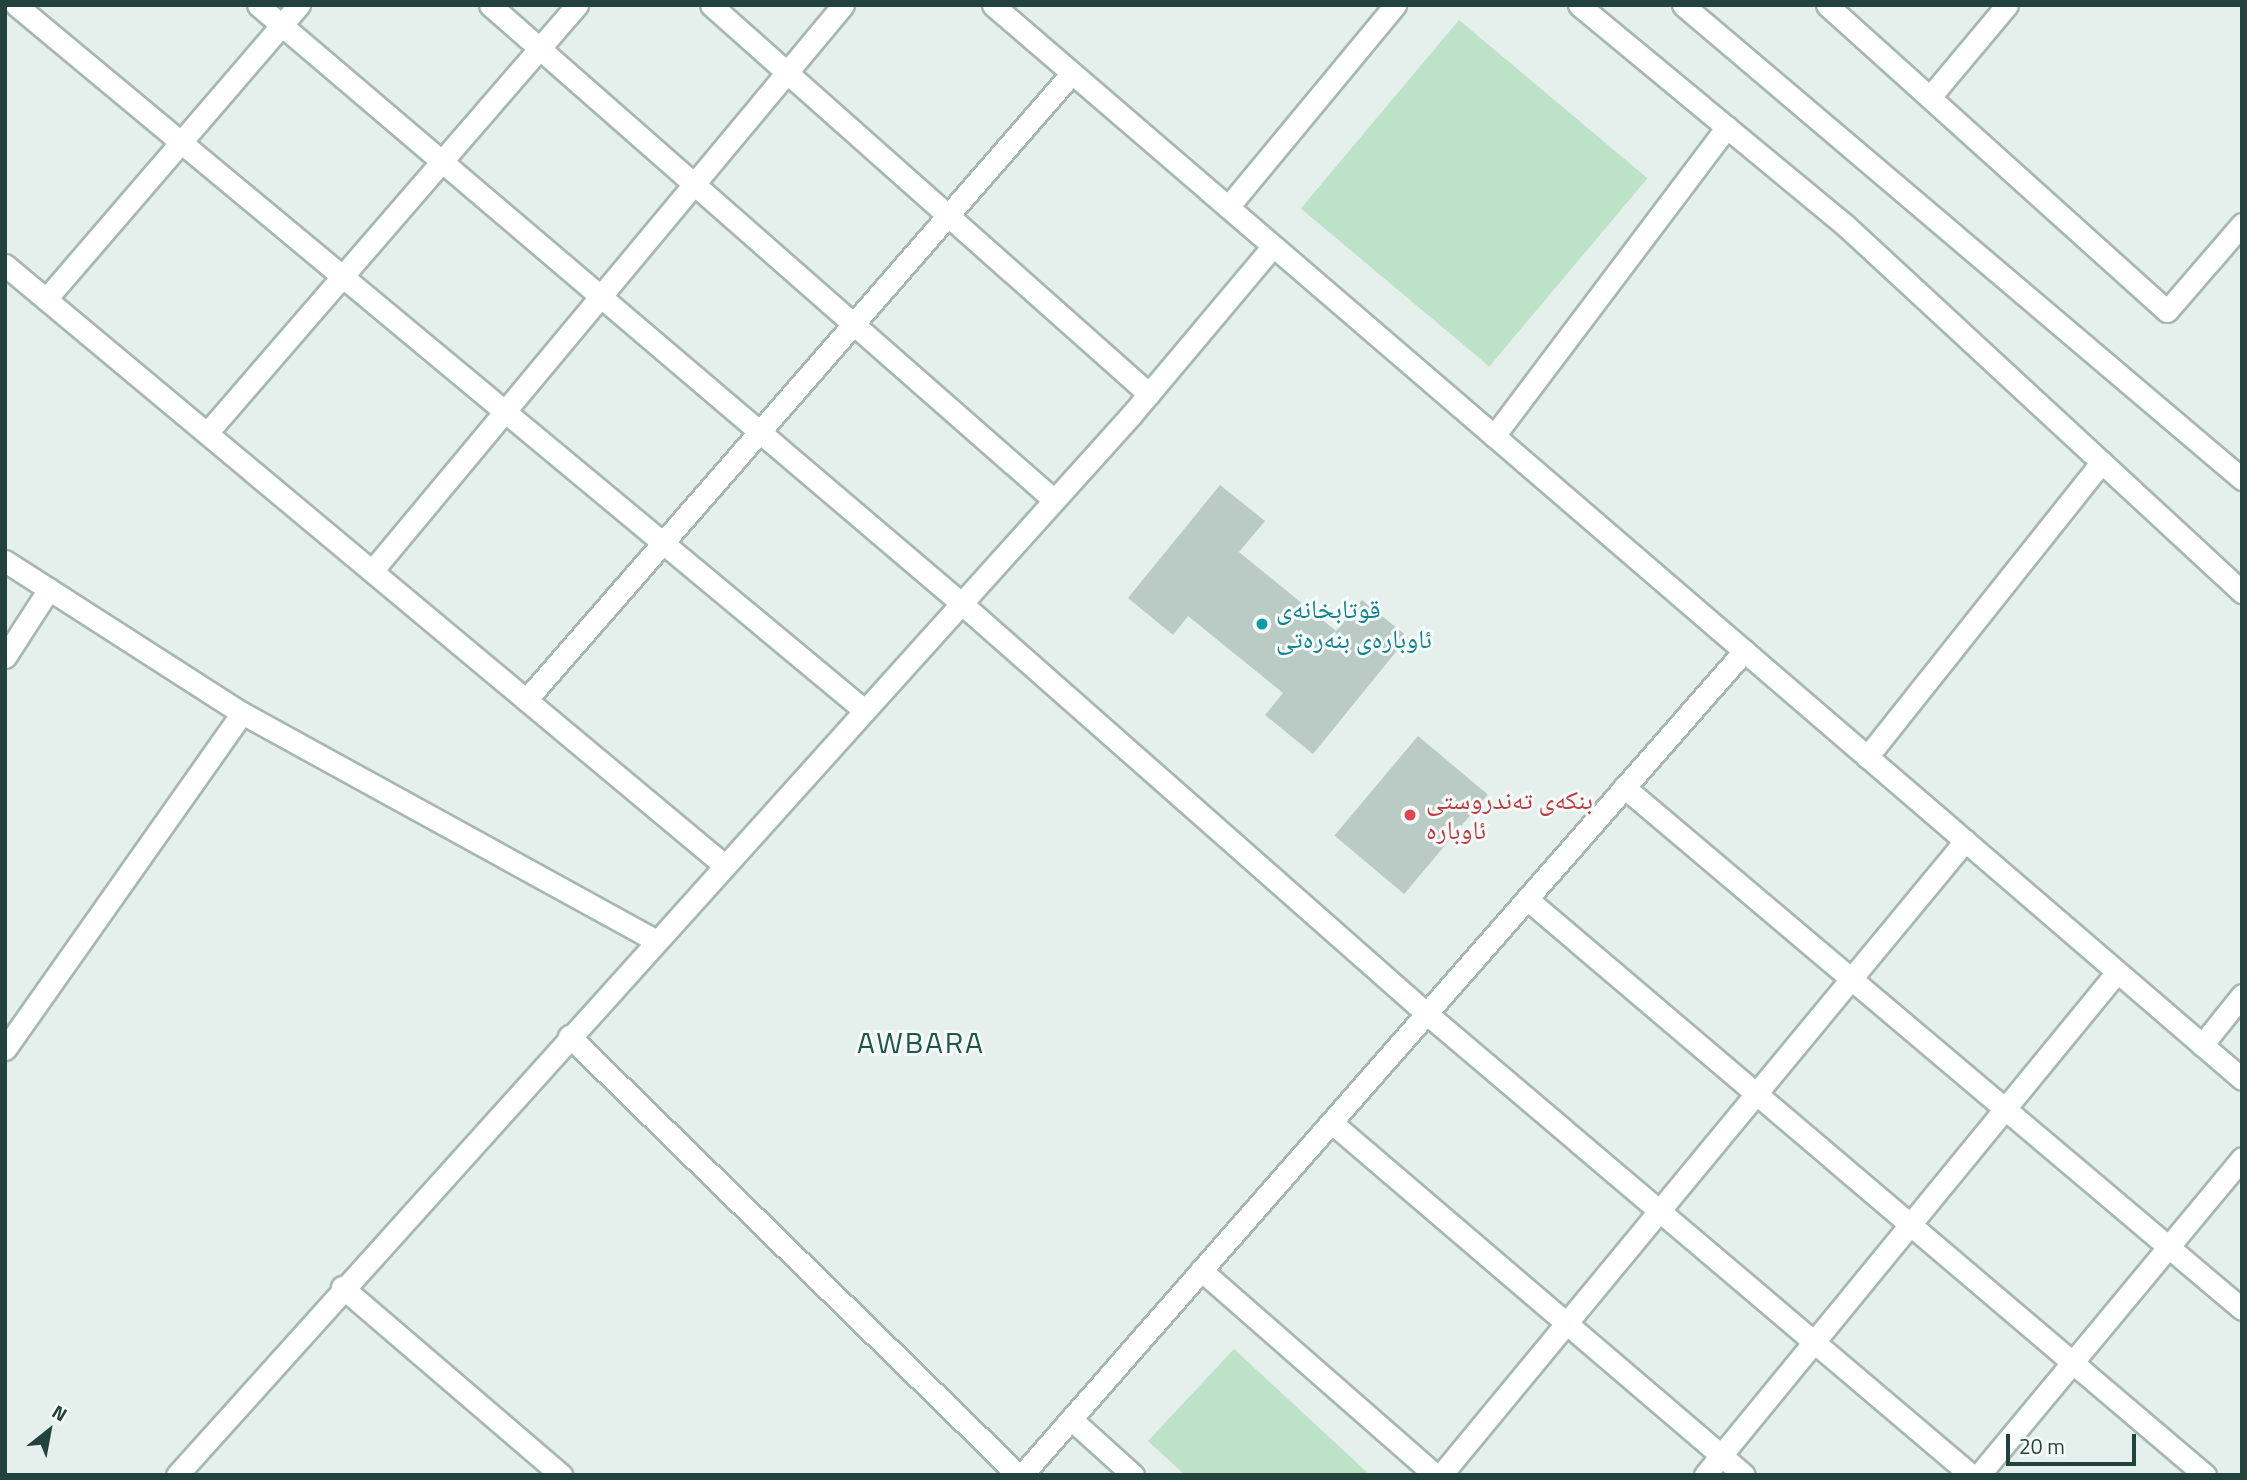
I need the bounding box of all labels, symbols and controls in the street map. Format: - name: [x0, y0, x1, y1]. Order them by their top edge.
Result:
- place label: قوتابخانەی ئاوبارەی بنەرەتی: [1276, 593, 1432, 654]
- marker: قوتابخانەی ئاوبارەی بنەرەتی: [1254, 616, 1270, 632]
- place label: بنکەی تەندروستی ئاوبارە: [1426, 784, 1593, 846]
- marker: بنکەی تەندروستی ئاوبارە: [1400, 805, 1420, 825]
- district label: AWBARA: [858, 1024, 984, 1060]
- north arrow: [14, 1396, 84, 1466]
- text: N: [47, 1397, 73, 1428]
- scale bar: [2009, 1420, 2138, 1464]
- text: 20 m: [2019, 1430, 2065, 1462]

